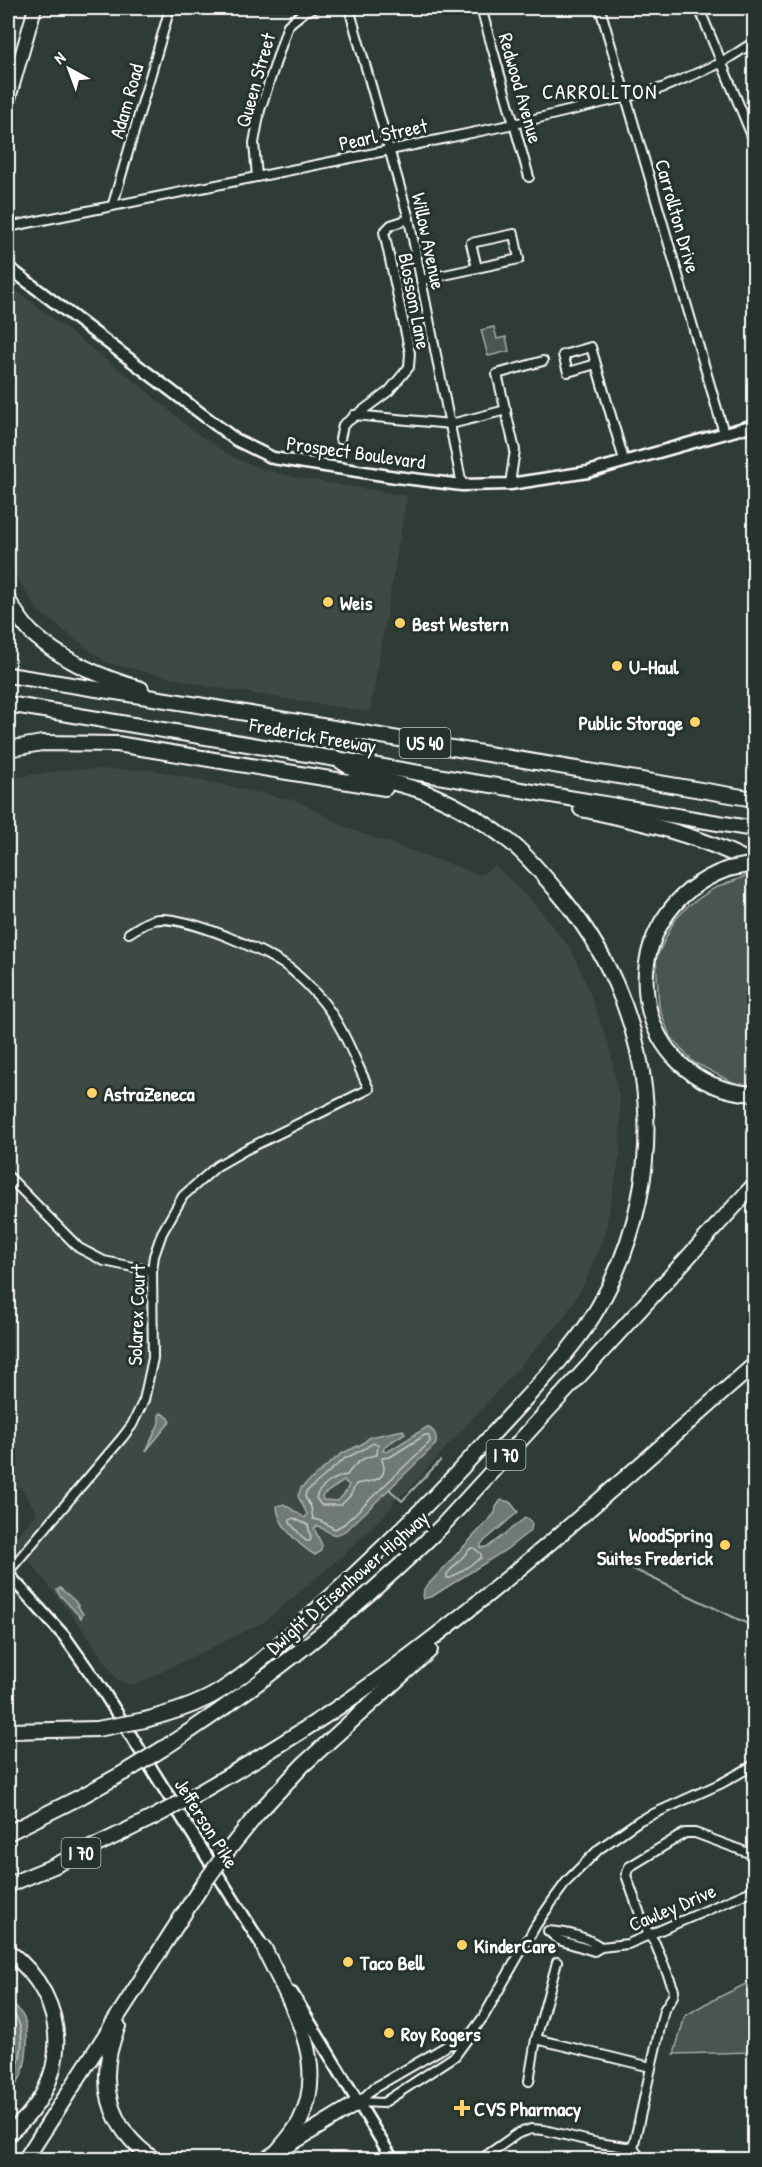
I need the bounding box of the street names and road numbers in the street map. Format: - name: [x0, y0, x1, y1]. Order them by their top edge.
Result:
- street label: Queen Street: [229, 28, 282, 130]
- street label: Redwood Avenue: [492, 30, 550, 146]
- street label: Adam Road: [102, 60, 150, 141]
- street label: Pearl Street: [336, 111, 431, 157]
- street label: Carrollton Drive: [649, 156, 707, 276]
- street label: Willow Avenue: [406, 190, 452, 292]
- street label: Blossom Lane: [392, 251, 438, 351]
- street label: Prospect Boulevard: [285, 429, 427, 475]
- street label: Frederick Freeway: [246, 710, 379, 759]
- road number: US 40: [400, 728, 450, 758]
- street label: Solarex Court: [121, 1263, 151, 1366]
- road number: I 70: [486, 1440, 526, 1470]
- street label: Dwight D Eisenhower Highway: [260, 1504, 434, 1660]
- street label: Jefferson Pike: [169, 1773, 245, 1873]
- road number: I 70: [62, 1838, 100, 1868]
- street label: Cawley Drive: [624, 1877, 720, 1937]

